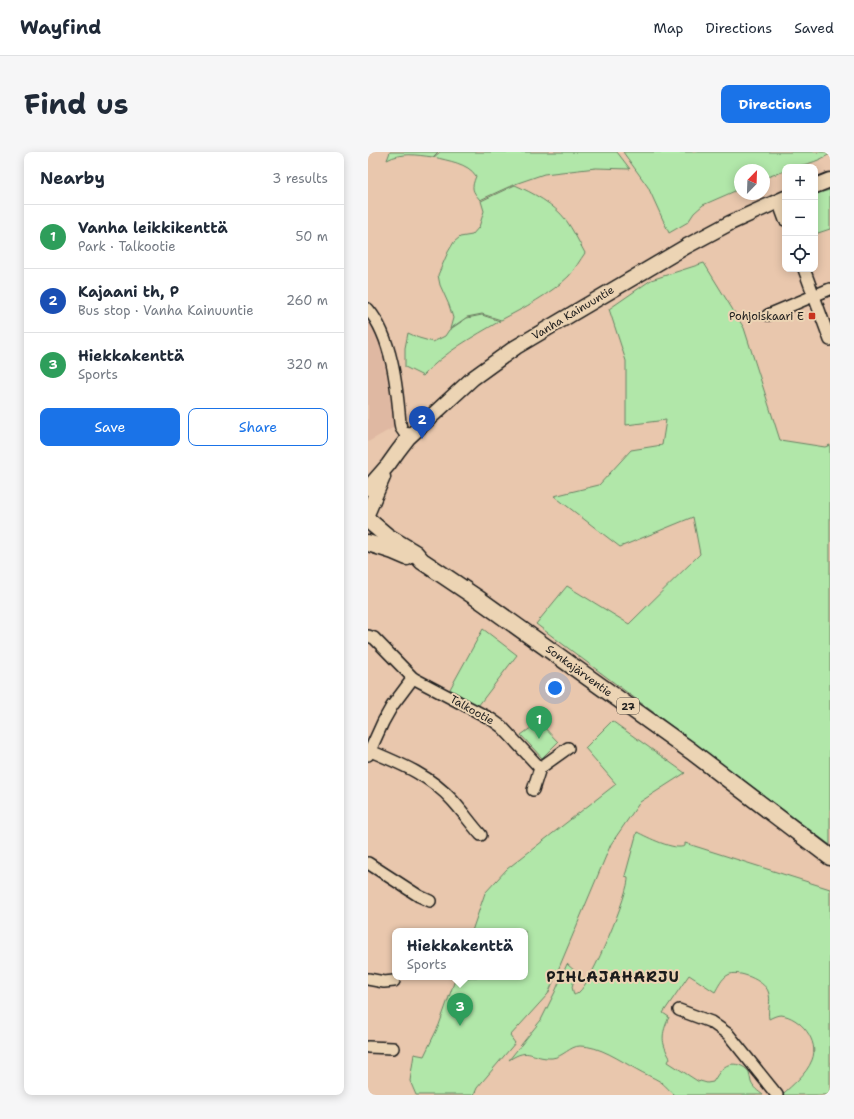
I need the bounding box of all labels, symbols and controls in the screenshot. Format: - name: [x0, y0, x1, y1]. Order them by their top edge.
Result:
- text: Wayfind: [20, 15, 101, 40]
- text: Map: [654, 19, 684, 37]
- text: Directions: [706, 19, 772, 37]
- text: Saved: [794, 19, 834, 37]
- text: Find us: [24, 85, 129, 123]
- button: Directions: [721, 85, 830, 123]
- north arrow: [734, 164, 770, 200]
- map controls: [782, 164, 818, 272]
- button: +: [782, 164, 818, 200]
- text: Nearby: [40, 167, 105, 189]
- text: 3 results: [272, 170, 328, 187]
- button: −: [782, 200, 818, 236]
- text: Vanha leikkikenttä: [78, 218, 228, 238]
- text: 1: [50, 228, 56, 245]
- text: 50 m: [295, 228, 328, 245]
- button: locate: [782, 236, 818, 272]
- text: Park · Talkootie: [78, 238, 176, 255]
- text: Kajaani th, P: [78, 282, 179, 302]
- street label: Vanha Kainuuntie: [529, 282, 617, 344]
- text: 2: [48, 292, 58, 309]
- text: 260 m: [286, 292, 328, 309]
- text: Bus stop · Vanha Kainuuntie: [78, 302, 254, 319]
- place label: Pohjoiskaari E: [729, 309, 804, 324]
- marker: Pohjoiskaari E: [807, 311, 817, 321]
- text: Hiekkakenttä: [78, 346, 184, 366]
- text: 3: [48, 356, 58, 373]
- text: 320 m: [286, 356, 328, 373]
- text: Sports: [78, 366, 118, 383]
- pin: 2: [409, 406, 435, 439]
- button: Save: [40, 408, 180, 446]
- button: Share: [188, 408, 328, 446]
- street label: Sonkajärventie: [543, 642, 615, 700]
- your location: [545, 678, 565, 698]
- street label: Talkootie: [447, 692, 497, 728]
- road number: 27: [617, 698, 639, 714]
- pin: 1: [526, 706, 552, 739]
- popup: [392, 928, 528, 980]
- text: Hiekkakenttä: [407, 936, 513, 956]
- text: Sports: [407, 956, 447, 973]
- district label: PIHLAJAHARJU: [546, 967, 680, 987]
- pin: 3: [447, 993, 473, 1026]

